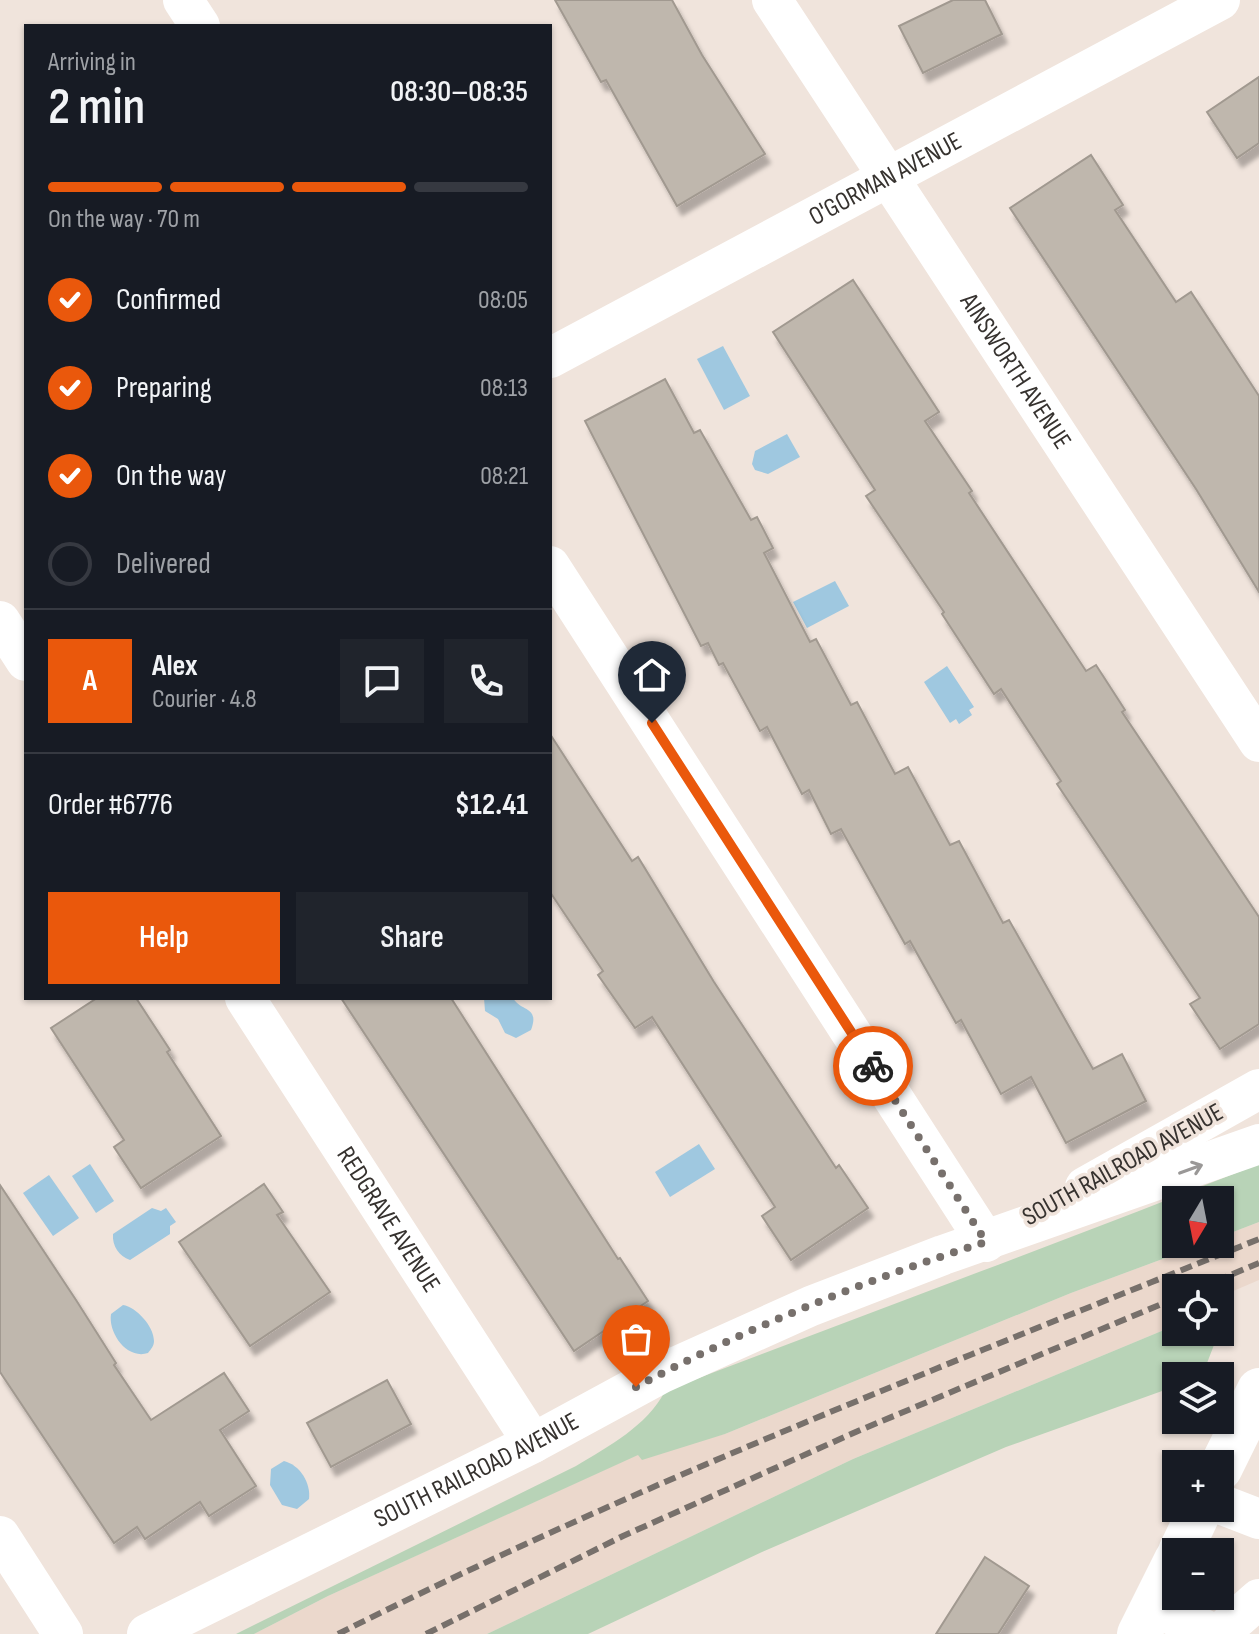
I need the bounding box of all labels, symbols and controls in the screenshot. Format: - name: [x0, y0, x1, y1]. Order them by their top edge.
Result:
- text: Arriving in: [48, 47, 136, 78]
- text: 08:30–08:35: [390, 74, 528, 110]
- text: 2 min: [48, 76, 145, 139]
- street label: O'GORMAN AVENUE: [804, 126, 967, 232]
- text: On the way · 70 m: [48, 204, 200, 235]
- icon: check: [48, 278, 92, 322]
- text: Confirmed: [116, 282, 221, 318]
- text: 08:05: [478, 285, 528, 316]
- street label: AINSWORTH AVENUE: [953, 287, 1078, 455]
- icon: check: [48, 366, 92, 410]
- text: Preparing: [116, 370, 212, 406]
- text: 08:13: [480, 373, 528, 404]
- icon: check: [48, 454, 92, 498]
- text: On the way: [116, 458, 226, 494]
- text: 08:21: [480, 461, 528, 492]
- text: Delivered: [116, 546, 211, 582]
- button: chat: [340, 639, 424, 723]
- button: phone: [444, 639, 528, 723]
- pin: [618, 641, 686, 723]
- text: Alex: [152, 648, 198, 684]
- icon: home: [630, 653, 674, 697]
- text: A: [83, 663, 97, 699]
- text: Courier · 4.8: [152, 684, 257, 715]
- text: Order #6776: [48, 787, 173, 823]
- text: $12.41: [455, 787, 528, 823]
- button: Help: [48, 892, 280, 984]
- button: Share: [296, 892, 528, 984]
- courier: [833, 1026, 913, 1106]
- icon: bike: [851, 1044, 895, 1088]
- street label: SOUTH RAILROAD AVENUE: [1017, 1097, 1229, 1233]
- street label: REDGRAVE AVENUE: [330, 1141, 447, 1298]
- one-way arrow: [1179, 1160, 1204, 1175]
- north arrow: [1162, 1186, 1234, 1258]
- map controls: [1162, 1186, 1234, 1610]
- button: locate: [1162, 1274, 1234, 1346]
- pin: [602, 1305, 670, 1387]
- icon: bag: [614, 1317, 658, 1361]
- button: layers: [1162, 1362, 1234, 1434]
- street label: SOUTH RAILROAD AVENUE: [369, 1406, 584, 1535]
- button: +: [1162, 1450, 1234, 1522]
- button: −: [1162, 1538, 1234, 1610]

